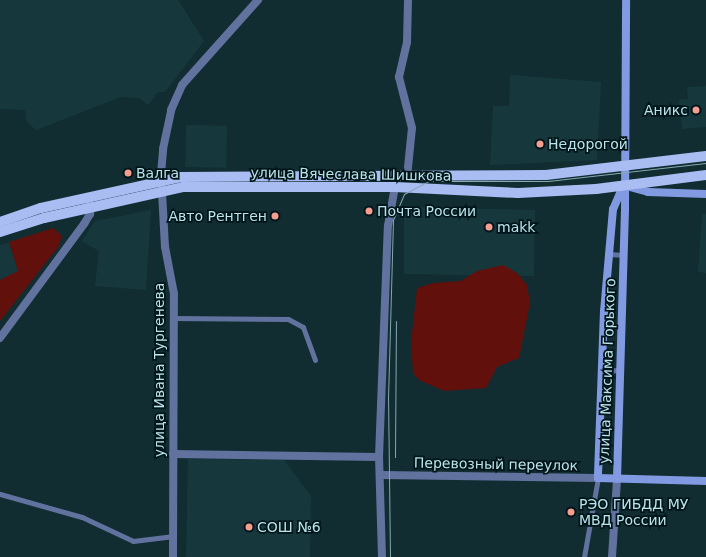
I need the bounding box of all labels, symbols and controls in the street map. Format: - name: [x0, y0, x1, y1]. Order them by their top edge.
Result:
- place label: Аникс: [644, 102, 688, 118]
- marker: Аникс: [691, 105, 701, 115]
- place label: Недорогой: [548, 136, 628, 152]
- marker: Недорогой: [535, 139, 545, 149]
- street label: улица Вячеслава Шишкова: [250, 164, 452, 184]
- place label: Валга: [136, 165, 179, 181]
- marker: Валга: [123, 168, 133, 178]
- place label: Почта России: [377, 203, 476, 219]
- marker: Почта России: [364, 206, 374, 216]
- place label: Авто Рентген: [169, 208, 267, 224]
- marker: Авто Рентген: [270, 211, 280, 221]
- place label: makk: [497, 219, 535, 235]
- marker: makk: [484, 222, 494, 232]
- street label: улица Максима Горького: [595, 278, 619, 464]
- street label: улица Ивана Тургенева: [151, 283, 167, 457]
- street label: Перевозный переулок: [414, 454, 578, 474]
- place label: РЭО ГИБДД МУ МВД России: [579, 496, 688, 528]
- marker: РЭО ГИБДД МУ МВД России: [566, 507, 576, 517]
- place label: СОШ №6: [257, 519, 321, 535]
- marker: СОШ №6: [244, 522, 254, 532]

